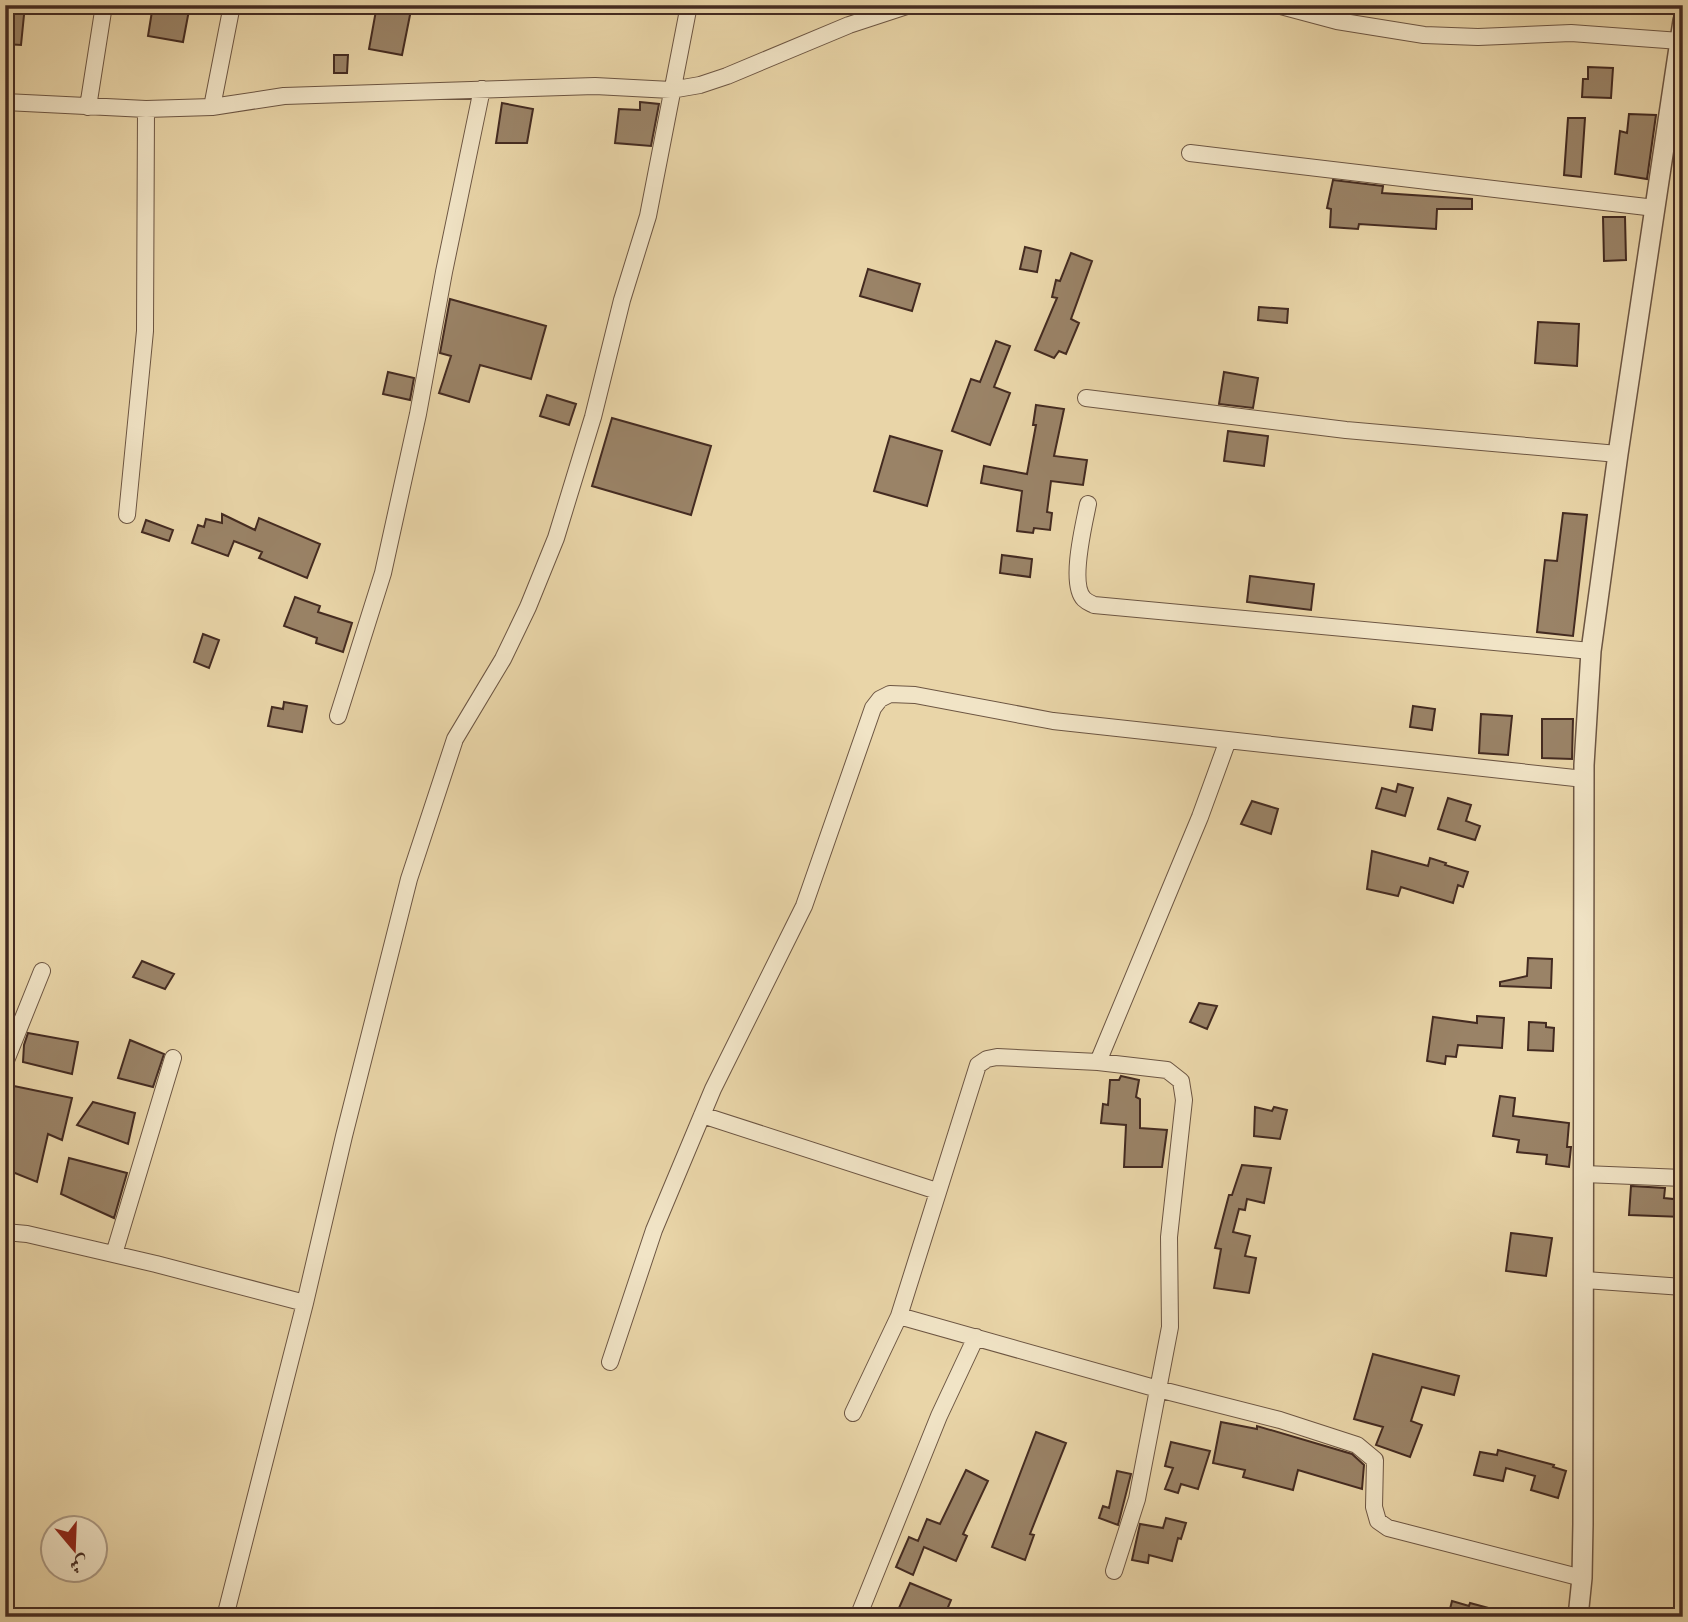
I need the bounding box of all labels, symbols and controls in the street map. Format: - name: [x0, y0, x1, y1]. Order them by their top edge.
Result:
- north arrow: [38, 1514, 108, 1584]
- text: ش: [67, 1551, 92, 1578]

